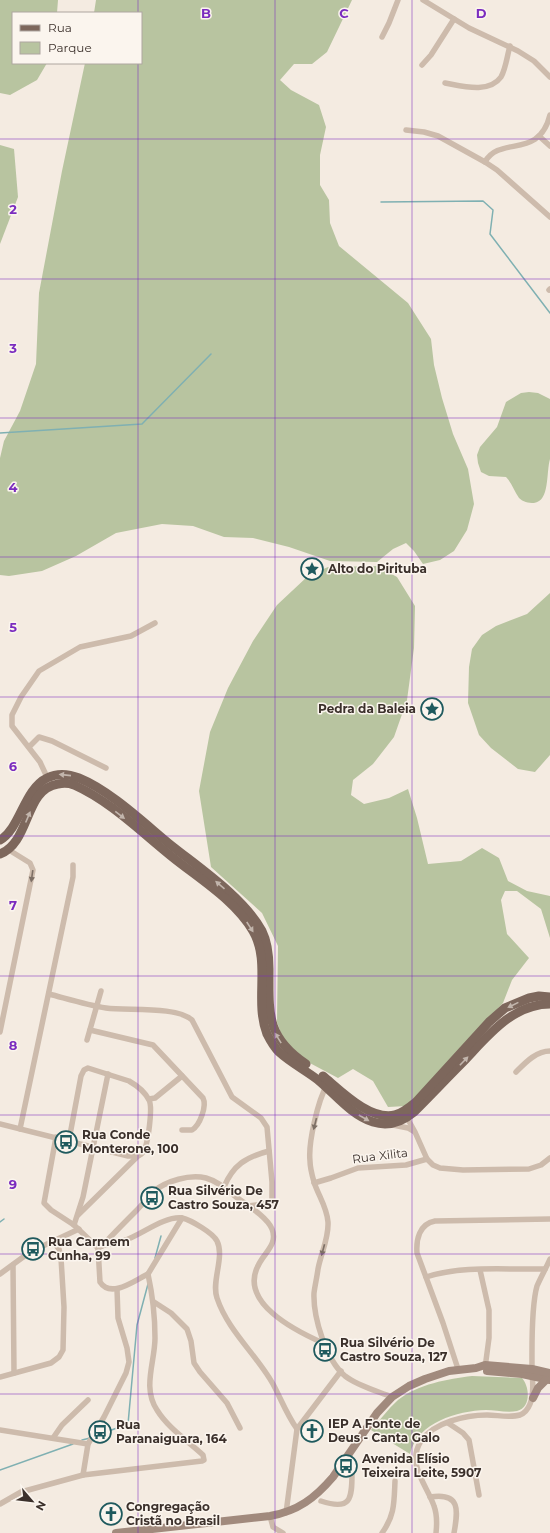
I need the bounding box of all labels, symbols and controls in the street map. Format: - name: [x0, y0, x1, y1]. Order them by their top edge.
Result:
- text: B: [201, 5, 211, 21]
- text: C: [339, 5, 349, 21]
- text: D: [476, 5, 487, 21]
- legend: [12, 12, 142, 64]
- text: Rua: [48, 20, 72, 35]
- text: Parque: [48, 40, 92, 55]
- text: 2: [9, 201, 17, 217]
- text: 3: [8, 340, 17, 356]
- text: 4: [9, 479, 18, 495]
- place icon: Alto do Pirituba: [299, 556, 325, 582]
- place label: Alto do Pirituba: [327, 561, 427, 576]
- text: 5: [9, 619, 17, 635]
- place icon: Pedra da Baleia: [419, 696, 445, 722]
- place label: Pedra da Baleia: [318, 701, 416, 716]
- text: 6: [9, 758, 18, 774]
- one-way arrow: [59, 772, 71, 779]
- one-way arrow: [26, 810, 32, 822]
- one-way arrow: [115, 811, 126, 820]
- one-way arrow: [29, 870, 35, 882]
- one-way arrow: [215, 881, 225, 890]
- text: 7: [9, 897, 17, 913]
- one-way arrow: [246, 922, 254, 932]
- one-way arrow: [507, 1002, 518, 1008]
- one-way arrow: [275, 1032, 282, 1044]
- text: 8: [9, 1037, 18, 1053]
- one-way arrow: [459, 1056, 469, 1066]
- one-way arrow: [358, 1114, 370, 1121]
- one-way arrow: [312, 1118, 318, 1130]
- place label: Rua Conde Monterone, 100: [82, 1127, 179, 1156]
- bus stop icon: Rua Conde Monterone, 100: [53, 1129, 79, 1155]
- street label: Rua Xilita: [351, 1145, 409, 1166]
- text: 9: [9, 1176, 17, 1192]
- place label: Rua Silvério De Castro Souza, 457: [168, 1183, 279, 1212]
- bus stop icon: Rua Silvério De Castro Souza, 457: [139, 1185, 165, 1211]
- place label: Rua Carmem Cunha, 99: [48, 1234, 130, 1263]
- bus stop icon: Rua Carmem Cunha, 99: [20, 1236, 46, 1262]
- one-way arrow: [320, 1244, 326, 1256]
- place label: Rua Silvério De Castro Souza, 127: [340, 1335, 448, 1364]
- bus stop icon: Rua Silvério De Castro Souza, 127: [312, 1337, 338, 1363]
- place label: IEP A Fonte de Deus - Canta Galo: [328, 1416, 440, 1445]
- place label: Rua Paranaiguara, 164: [116, 1417, 227, 1446]
- church icon: IEP A Fonte de Deus - Canta Galo: [299, 1418, 325, 1444]
- bus stop icon: Rua Paranaiguara, 164: [87, 1419, 113, 1445]
- place label: Avenida Elísio Teixeira Leite, 5907: [361, 1451, 482, 1480]
- bus stop icon: Avenida Elísio Teixeira Leite, 5907: [333, 1453, 359, 1479]
- north arrow: [12, 1481, 52, 1521]
- text: N: [33, 1498, 49, 1513]
- place label: Congregação Cristã no Brasil: [126, 1499, 220, 1528]
- church icon: Congregação Cristã no Brasil: [98, 1501, 124, 1527]

